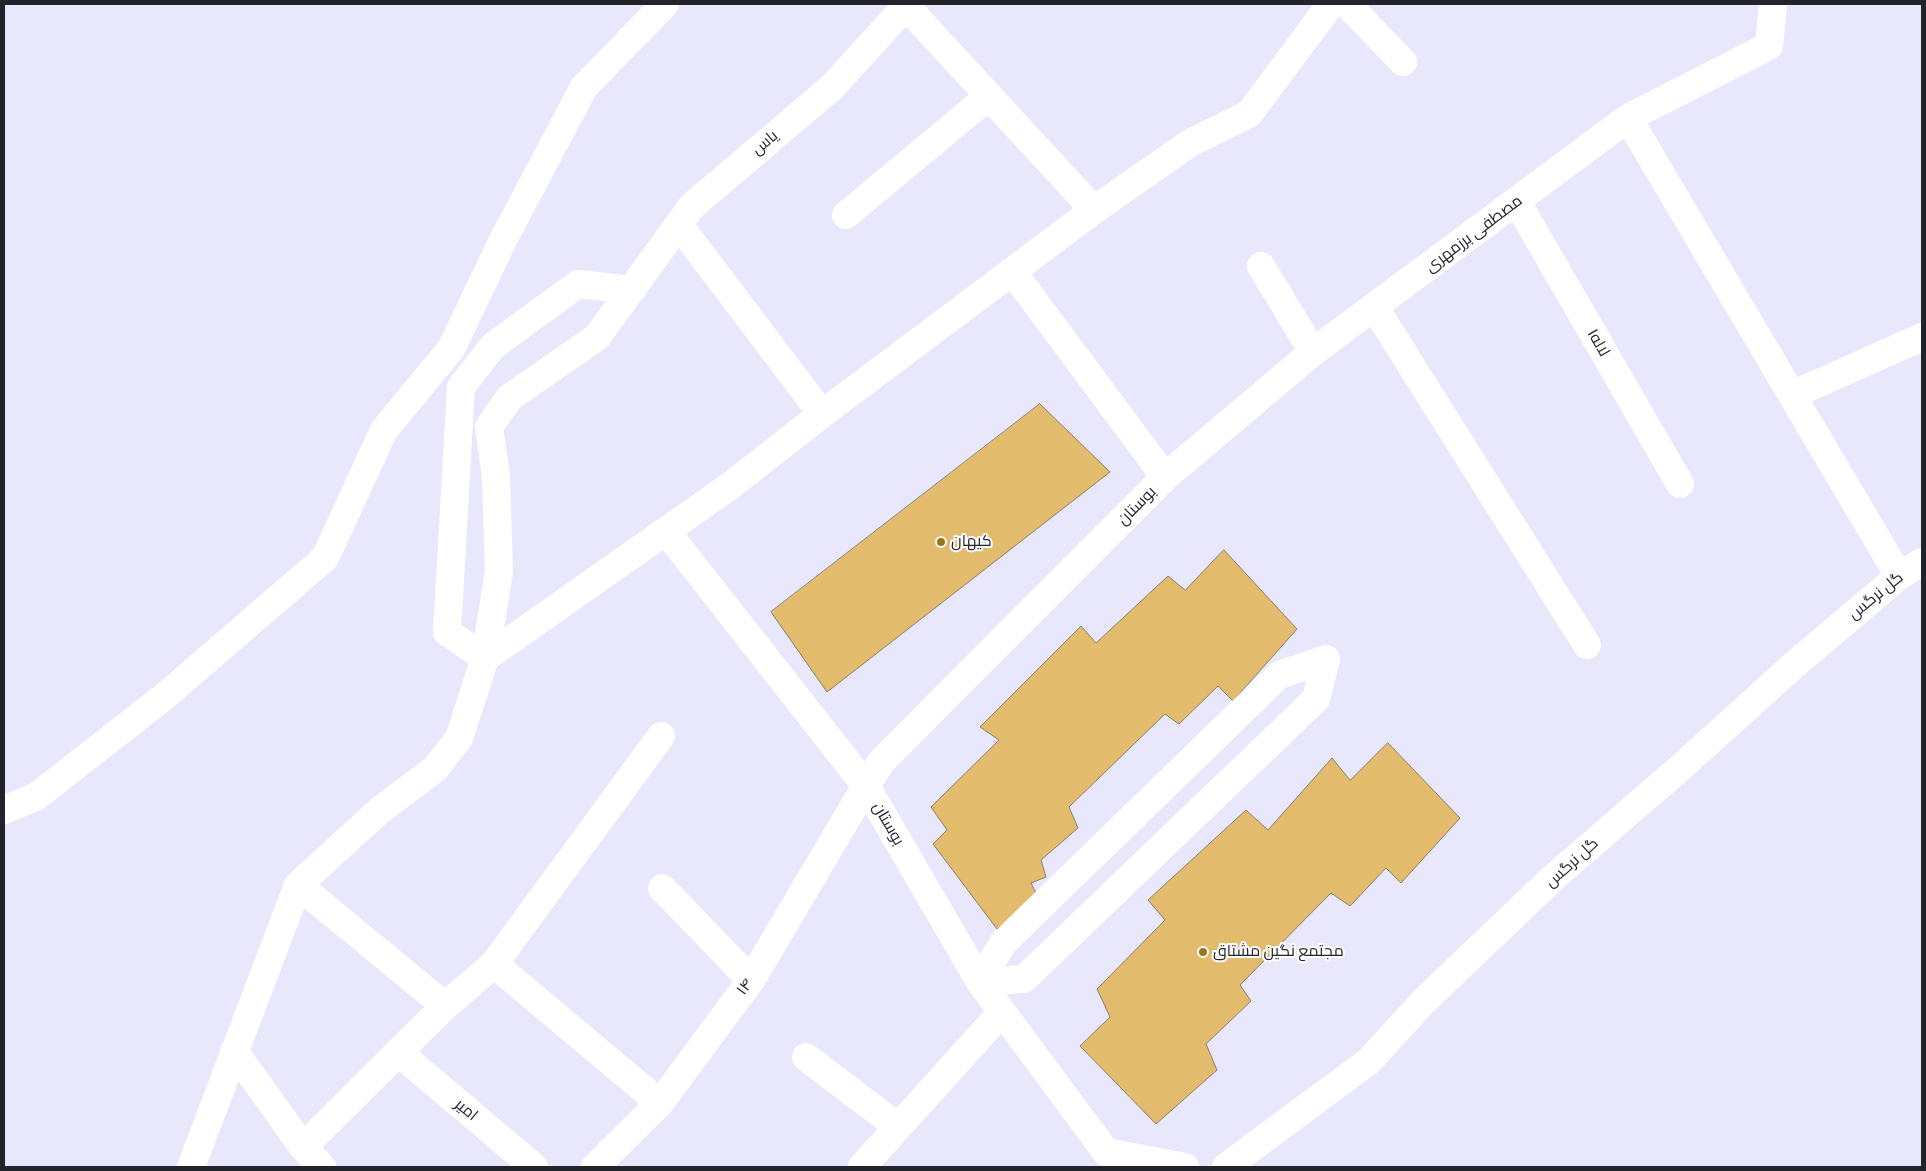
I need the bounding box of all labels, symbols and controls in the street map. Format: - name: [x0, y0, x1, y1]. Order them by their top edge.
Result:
- street label: یاس: [748, 127, 782, 159]
- street label: مصطفی برزمهری: [1422, 191, 1526, 277]
- street label: لاله۱: [1582, 326, 1614, 360]
- street label: بوستان: [1114, 483, 1160, 529]
- place label: کیهان: [951, 532, 992, 552]
- marker: کیهان: [935, 536, 947, 548]
- street label: گل نرگس: [1845, 568, 1907, 624]
- street label: بوستان: [868, 799, 908, 849]
- street label: گل نرگس: [1541, 834, 1603, 892]
- place label: مجتمع نگین مشتاق: [1213, 942, 1344, 962]
- marker: مجتمع نگین مشتاق: [1197, 946, 1209, 958]
- street label: ۱۴: [733, 975, 757, 999]
- street label: امیر: [451, 1095, 481, 1125]

